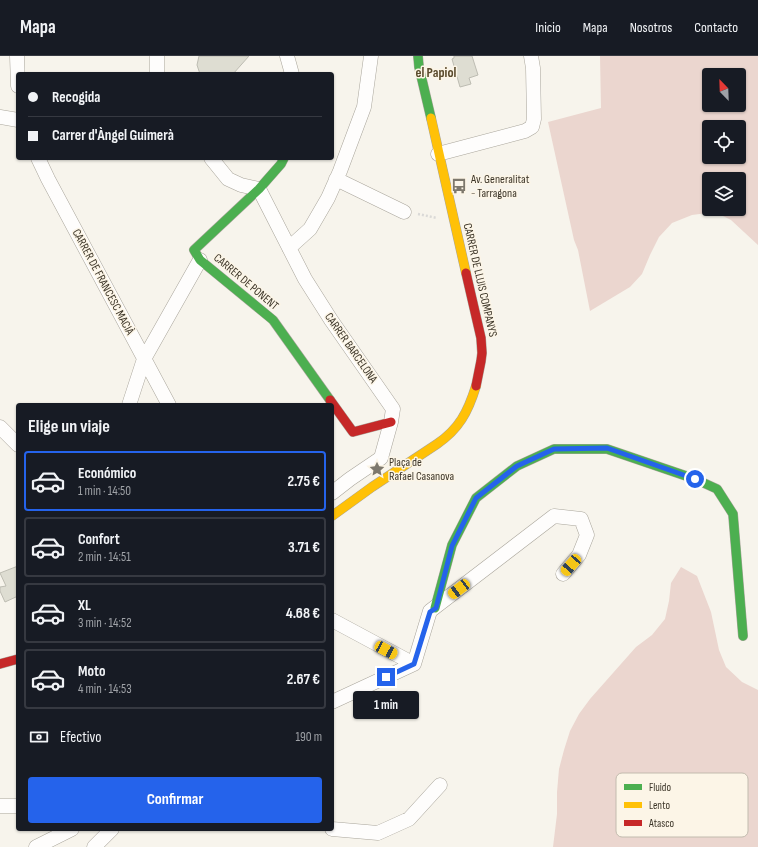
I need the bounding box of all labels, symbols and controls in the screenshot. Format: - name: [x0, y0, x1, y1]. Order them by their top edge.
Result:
- text: Mapa: [20, 16, 56, 39]
- text: Inicio: [535, 19, 561, 36]
- text: Mapa: [583, 19, 608, 36]
- text: Nosotros: [630, 19, 672, 36]
- text: Contacto: [694, 19, 738, 36]
- district label: el Papiol: [416, 64, 457, 81]
- north arrow: [702, 68, 746, 112]
- map controls: [702, 68, 746, 216]
- text: Recogida: [52, 88, 100, 107]
- button: locate: [702, 120, 746, 164]
- text: Carrer d'Àngel Guimerà: [52, 126, 174, 145]
- place label: Av. Generalitat - Tarragona: [470, 172, 530, 201]
- button: layers: [702, 172, 746, 216]
- bus stop icon: Av. Generalitat - Tarragona: [450, 177, 468, 195]
- street label: CARRER DE LLUIS COMPANYS: [460, 222, 500, 338]
- street label: CARRER DE FRANCESC MACIÀ: [69, 226, 138, 338]
- street label: CARRER DE PONENT: [210, 250, 282, 314]
- street label: CARRER BARCELONA: [321, 310, 381, 387]
- text: Elige un viaje: [28, 416, 110, 437]
- place label: Plaça de Rafael Casanova: [389, 455, 455, 484]
- place icon: Plaça de Rafael Casanova: [368, 460, 386, 478]
- icon: car: [30, 463, 66, 499]
- text: Económico: [78, 464, 136, 483]
- route start: [686, 470, 704, 488]
- text: 2.75 €: [287, 472, 320, 491]
- text: 1 min · 14:50: [78, 483, 131, 499]
- icon: car: [30, 529, 66, 565]
- text: Confort: [78, 530, 120, 549]
- text: 3.71 €: [288, 538, 320, 557]
- text: 2 min · 14:51: [78, 549, 131, 565]
- car: [559, 552, 583, 578]
- car: [446, 577, 472, 601]
- icon: car: [30, 595, 66, 631]
- text: XL: [78, 596, 91, 615]
- text: 4.68 €: [286, 604, 320, 623]
- text: 3 min · 14:52: [78, 615, 132, 631]
- car: [373, 639, 399, 661]
- icon: car: [30, 661, 66, 697]
- text: Moto: [78, 662, 105, 681]
- route end: [377, 668, 395, 686]
- text: 2.67 €: [287, 670, 320, 689]
- text: 4 min · 14:53: [78, 681, 132, 697]
- callout: 1 min: [353, 691, 419, 719]
- text: 1 min: [374, 697, 398, 713]
- icon: cash: [28, 726, 50, 748]
- text: Efectivo: [60, 728, 101, 747]
- text: 190 m: [295, 729, 322, 745]
- legend: [616, 773, 748, 837]
- button: Confirmar: [28, 777, 322, 823]
- text: Fluido: [649, 781, 671, 794]
- text: Lento: [649, 799, 670, 812]
- text: Atasco: [648, 817, 675, 830]

